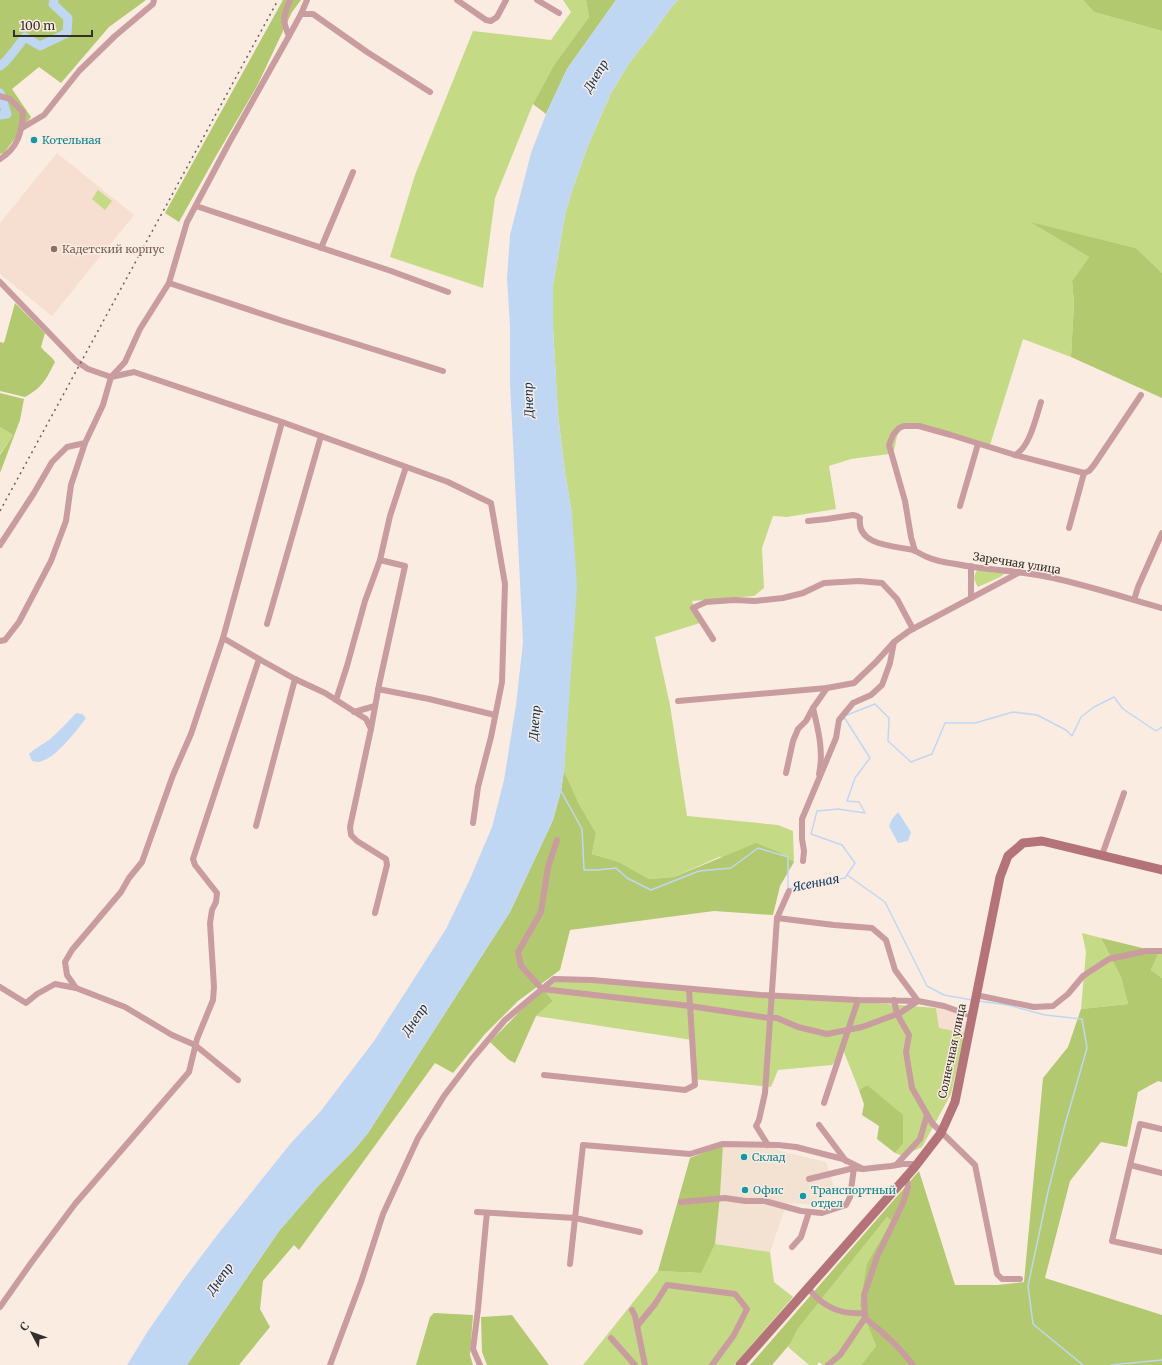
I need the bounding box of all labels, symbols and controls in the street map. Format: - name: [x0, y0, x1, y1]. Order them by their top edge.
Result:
- scale bar: [14, 12, 92, 38]
- text: 100 m: [20, 18, 55, 33]
- water label: Днепр: [579, 57, 611, 96]
- place label: Котельная: [42, 133, 102, 147]
- marker: Котельная: [29, 135, 39, 145]
- place label: Кадетский корпус: [62, 242, 165, 256]
- marker: Кадетский корпус: [49, 244, 59, 254]
- water label: Днепр: [520, 382, 537, 419]
- street label: Заречная улица: [972, 549, 1062, 577]
- water label: Днепр: [525, 704, 544, 742]
- water label: Ясенная: [790, 871, 841, 895]
- water label: Днепр: [398, 1001, 431, 1039]
- street label: Солнечная улица: [935, 1002, 969, 1100]
- place label: Склад: [752, 1150, 786, 1164]
- marker: Склад: [739, 1152, 749, 1162]
- place label: Офис: [753, 1183, 784, 1197]
- place label: Транспортный отдел: [811, 1183, 897, 1210]
- marker: Офис: [740, 1185, 750, 1195]
- marker: Транспортный отдел: [798, 1191, 808, 1201]
- water label: Днепр: [202, 1260, 236, 1298]
- north arrow: [12, 1313, 52, 1353]
- text: С: [17, 1319, 32, 1334]

